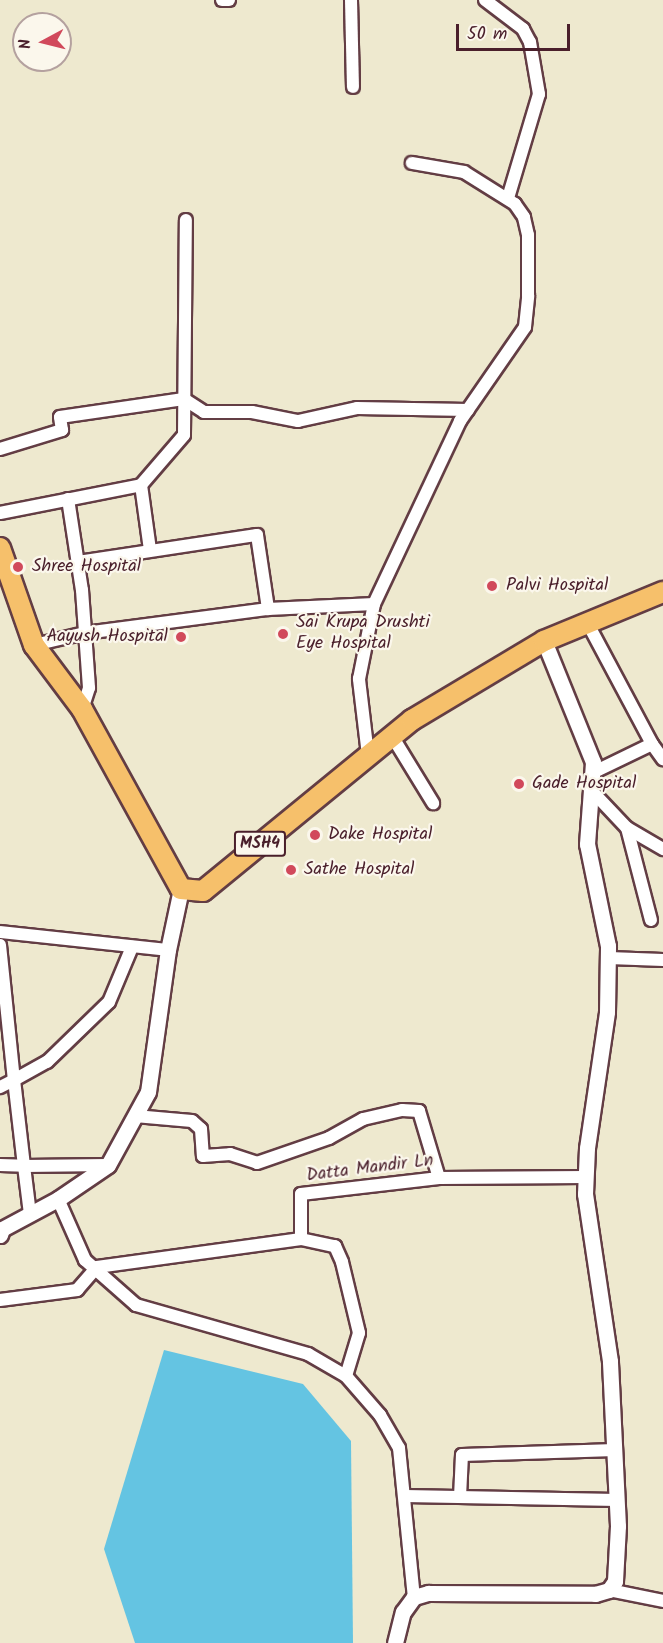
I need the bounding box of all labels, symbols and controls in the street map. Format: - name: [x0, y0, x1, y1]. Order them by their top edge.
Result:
- north arrow: [12, 12, 72, 72]
- scale bar: [459, 12, 573, 50]
- text: 50 m: [467, 20, 507, 49]
- text: N: [13, 37, 39, 51]
- place label: Shree Hospital: [32, 556, 141, 578]
- marker: Shree Hospital: [9, 558, 27, 576]
- place label: Palvi Hospital: [506, 575, 608, 597]
- marker: Palvi Hospital: [483, 577, 501, 595]
- place label: Sai Krupa Drushti Eye Hospital: [296, 613, 430, 656]
- marker: Sai Krupa Drushti Eye Hospital: [274, 625, 292, 643]
- place label: Aayush Hospital: [46, 626, 168, 648]
- marker: Aayush Hospital: [172, 628, 190, 646]
- place label: Gade Hospital: [532, 773, 636, 795]
- marker: Gade Hospital: [510, 775, 528, 793]
- place label: Dake Hospital: [328, 824, 432, 846]
- marker: Dake Hospital: [306, 826, 324, 844]
- road number: MSH4: [233, 831, 287, 857]
- place label: Sathe Hospital: [304, 859, 415, 881]
- marker: Sathe Hospital: [282, 861, 300, 879]
- street label: Datta Mandir Ln: [305, 1150, 435, 1188]

